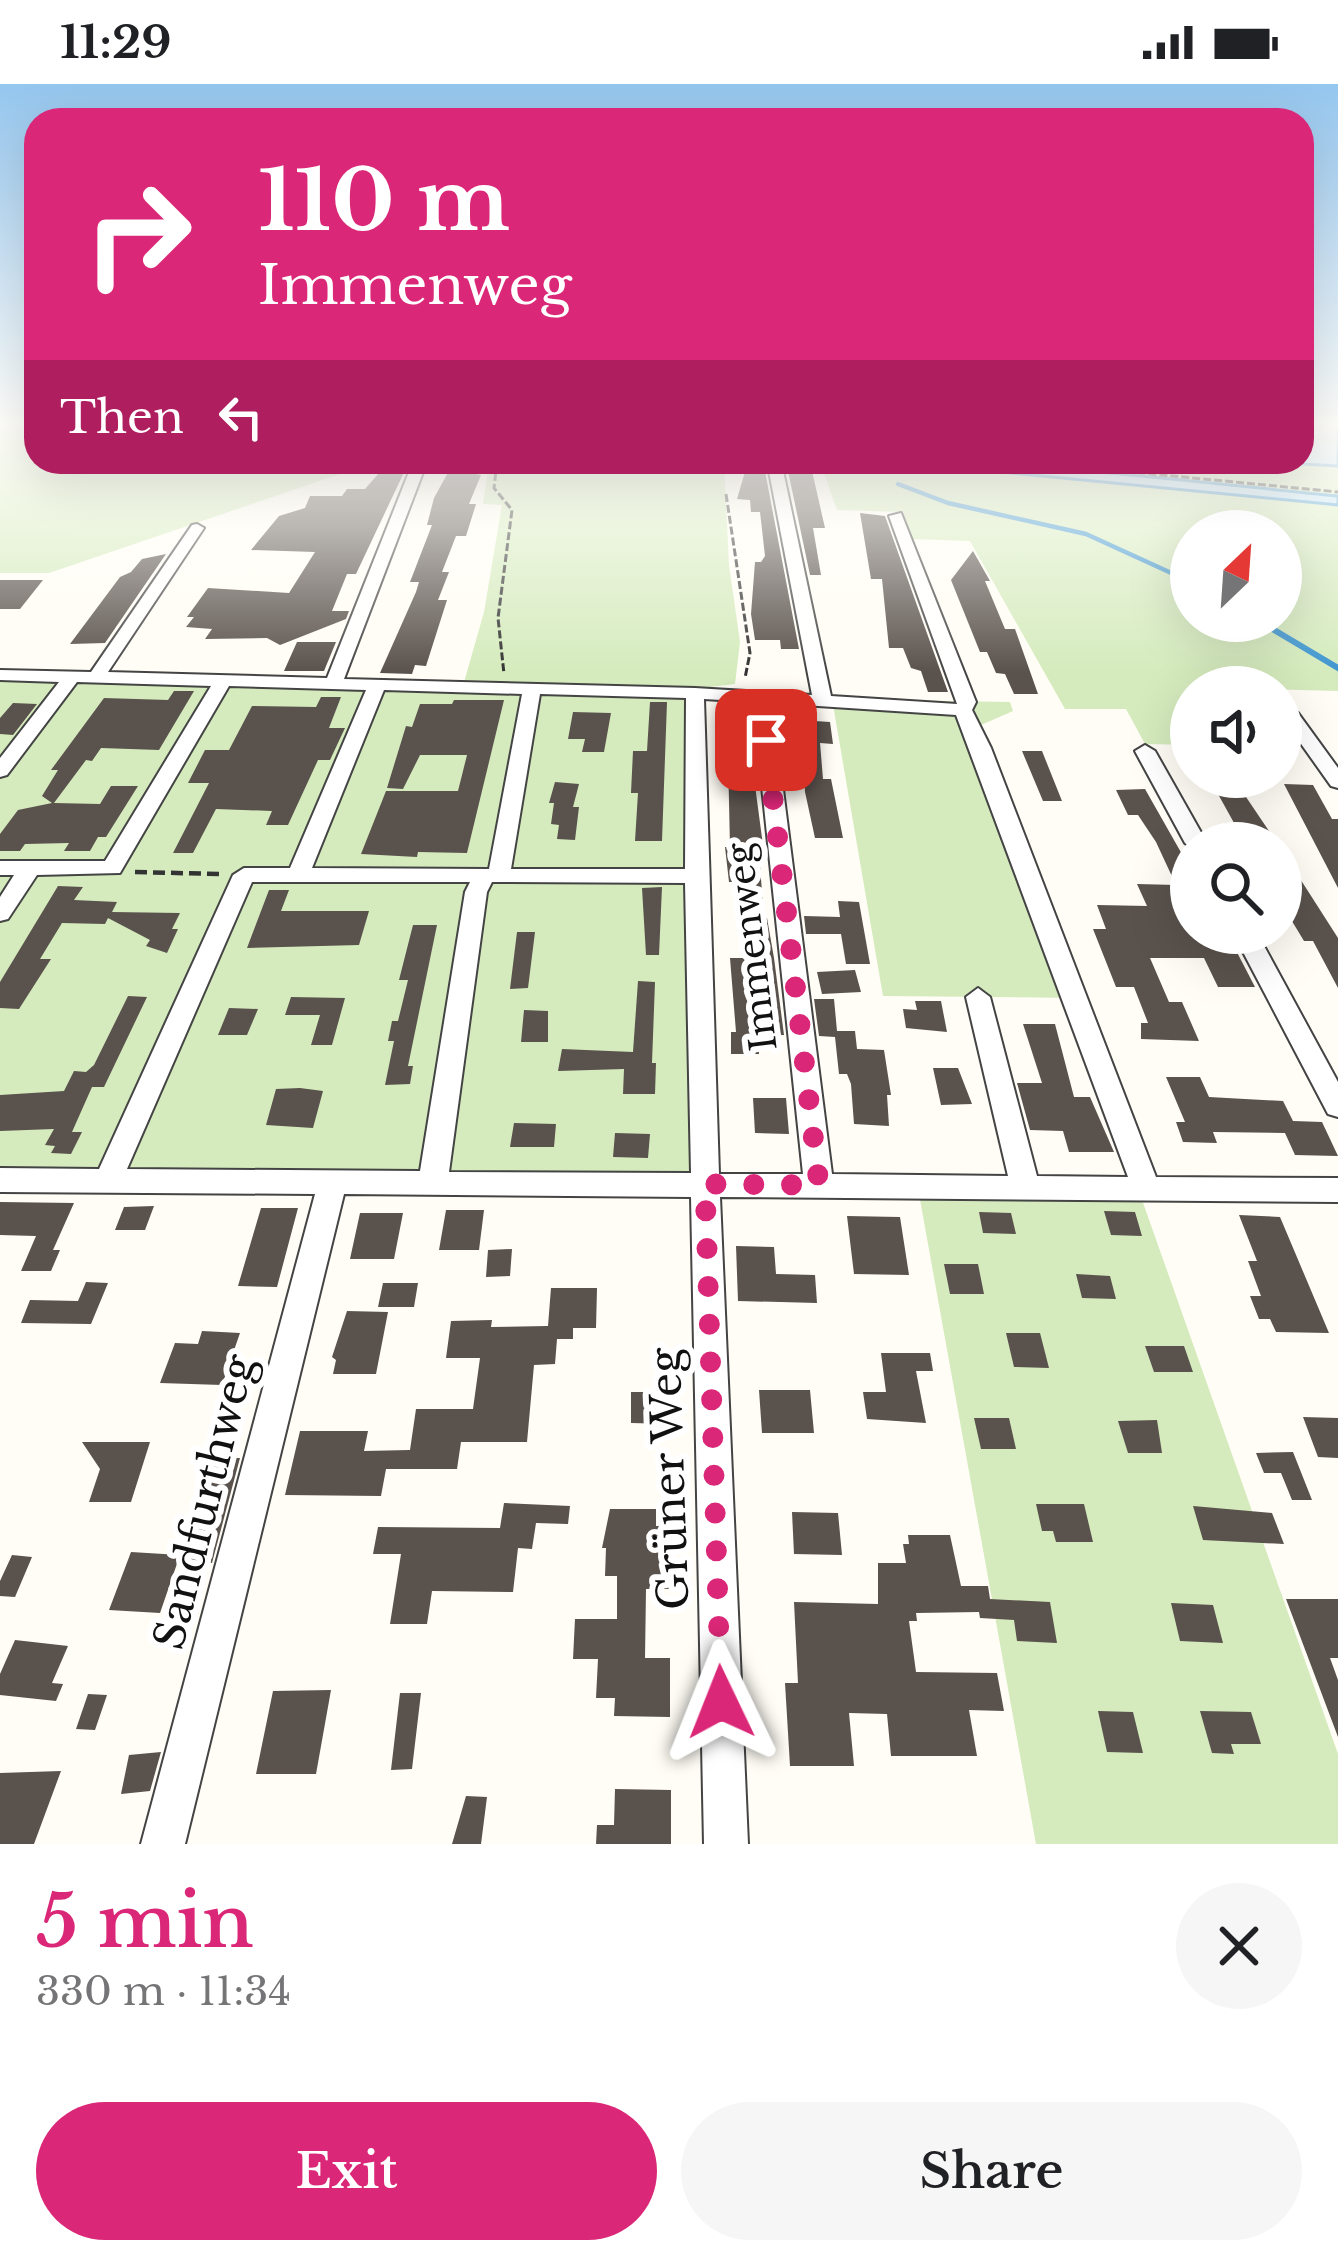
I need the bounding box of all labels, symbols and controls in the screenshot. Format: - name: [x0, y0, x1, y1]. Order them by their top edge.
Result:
- text: 11:29: [60, 14, 172, 70]
- text: 110 m: [258, 149, 510, 253]
- icon: right: [60, 156, 216, 312]
- text: Immenweg: [258, 252, 572, 319]
- icon: left: [208, 384, 274, 450]
- text: Then: [60, 389, 184, 445]
- north arrow: [1170, 510, 1302, 642]
- map controls: [1170, 510, 1302, 954]
- button: sound: [1170, 666, 1302, 798]
- pin: [715, 689, 817, 791]
- icon: arrive: [733, 707, 799, 773]
- button: search: [1170, 822, 1302, 954]
- street label: Immenweg: [716, 840, 787, 1053]
- street label: Grüner Weg: [638, 1346, 700, 1611]
- street label: Sandfurthweg: [142, 1349, 266, 1654]
- position arrow: [658, 1639, 784, 1765]
- text: 5 min: [36, 1877, 254, 1966]
- button: close: [1176, 1883, 1302, 2009]
- text: 330 m · 11:34: [36, 1967, 291, 2016]
- button: Exit: [36, 2102, 657, 2240]
- button: Share: [681, 2102, 1302, 2240]

